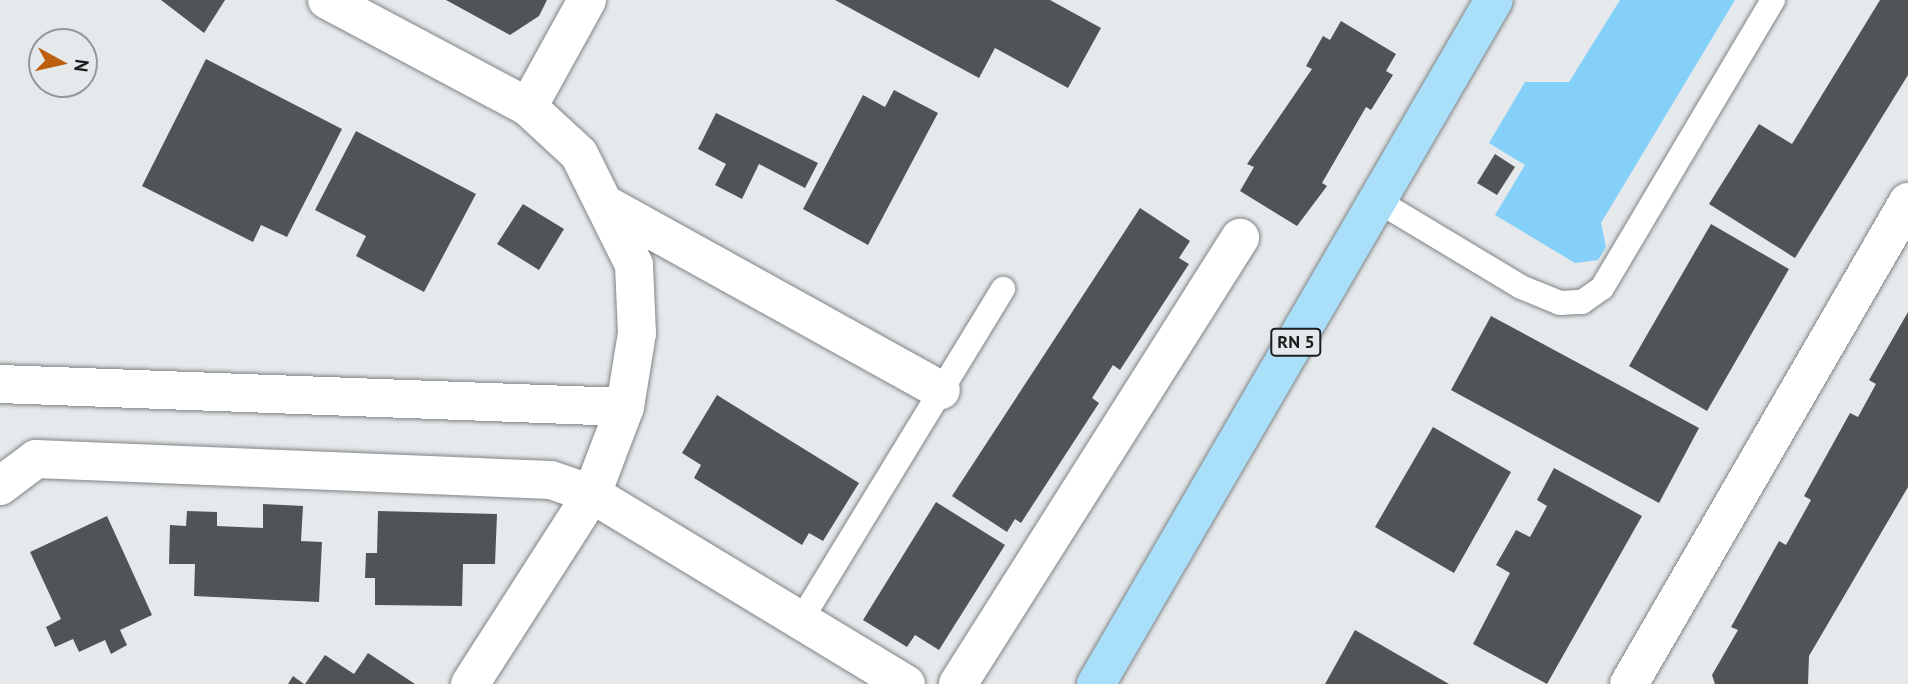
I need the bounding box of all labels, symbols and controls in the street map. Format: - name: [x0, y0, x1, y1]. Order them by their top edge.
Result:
- north arrow: [28, 28, 98, 98]
- text: N: [69, 58, 95, 73]
- road number: RN 5: [1270, 328, 1322, 356]

